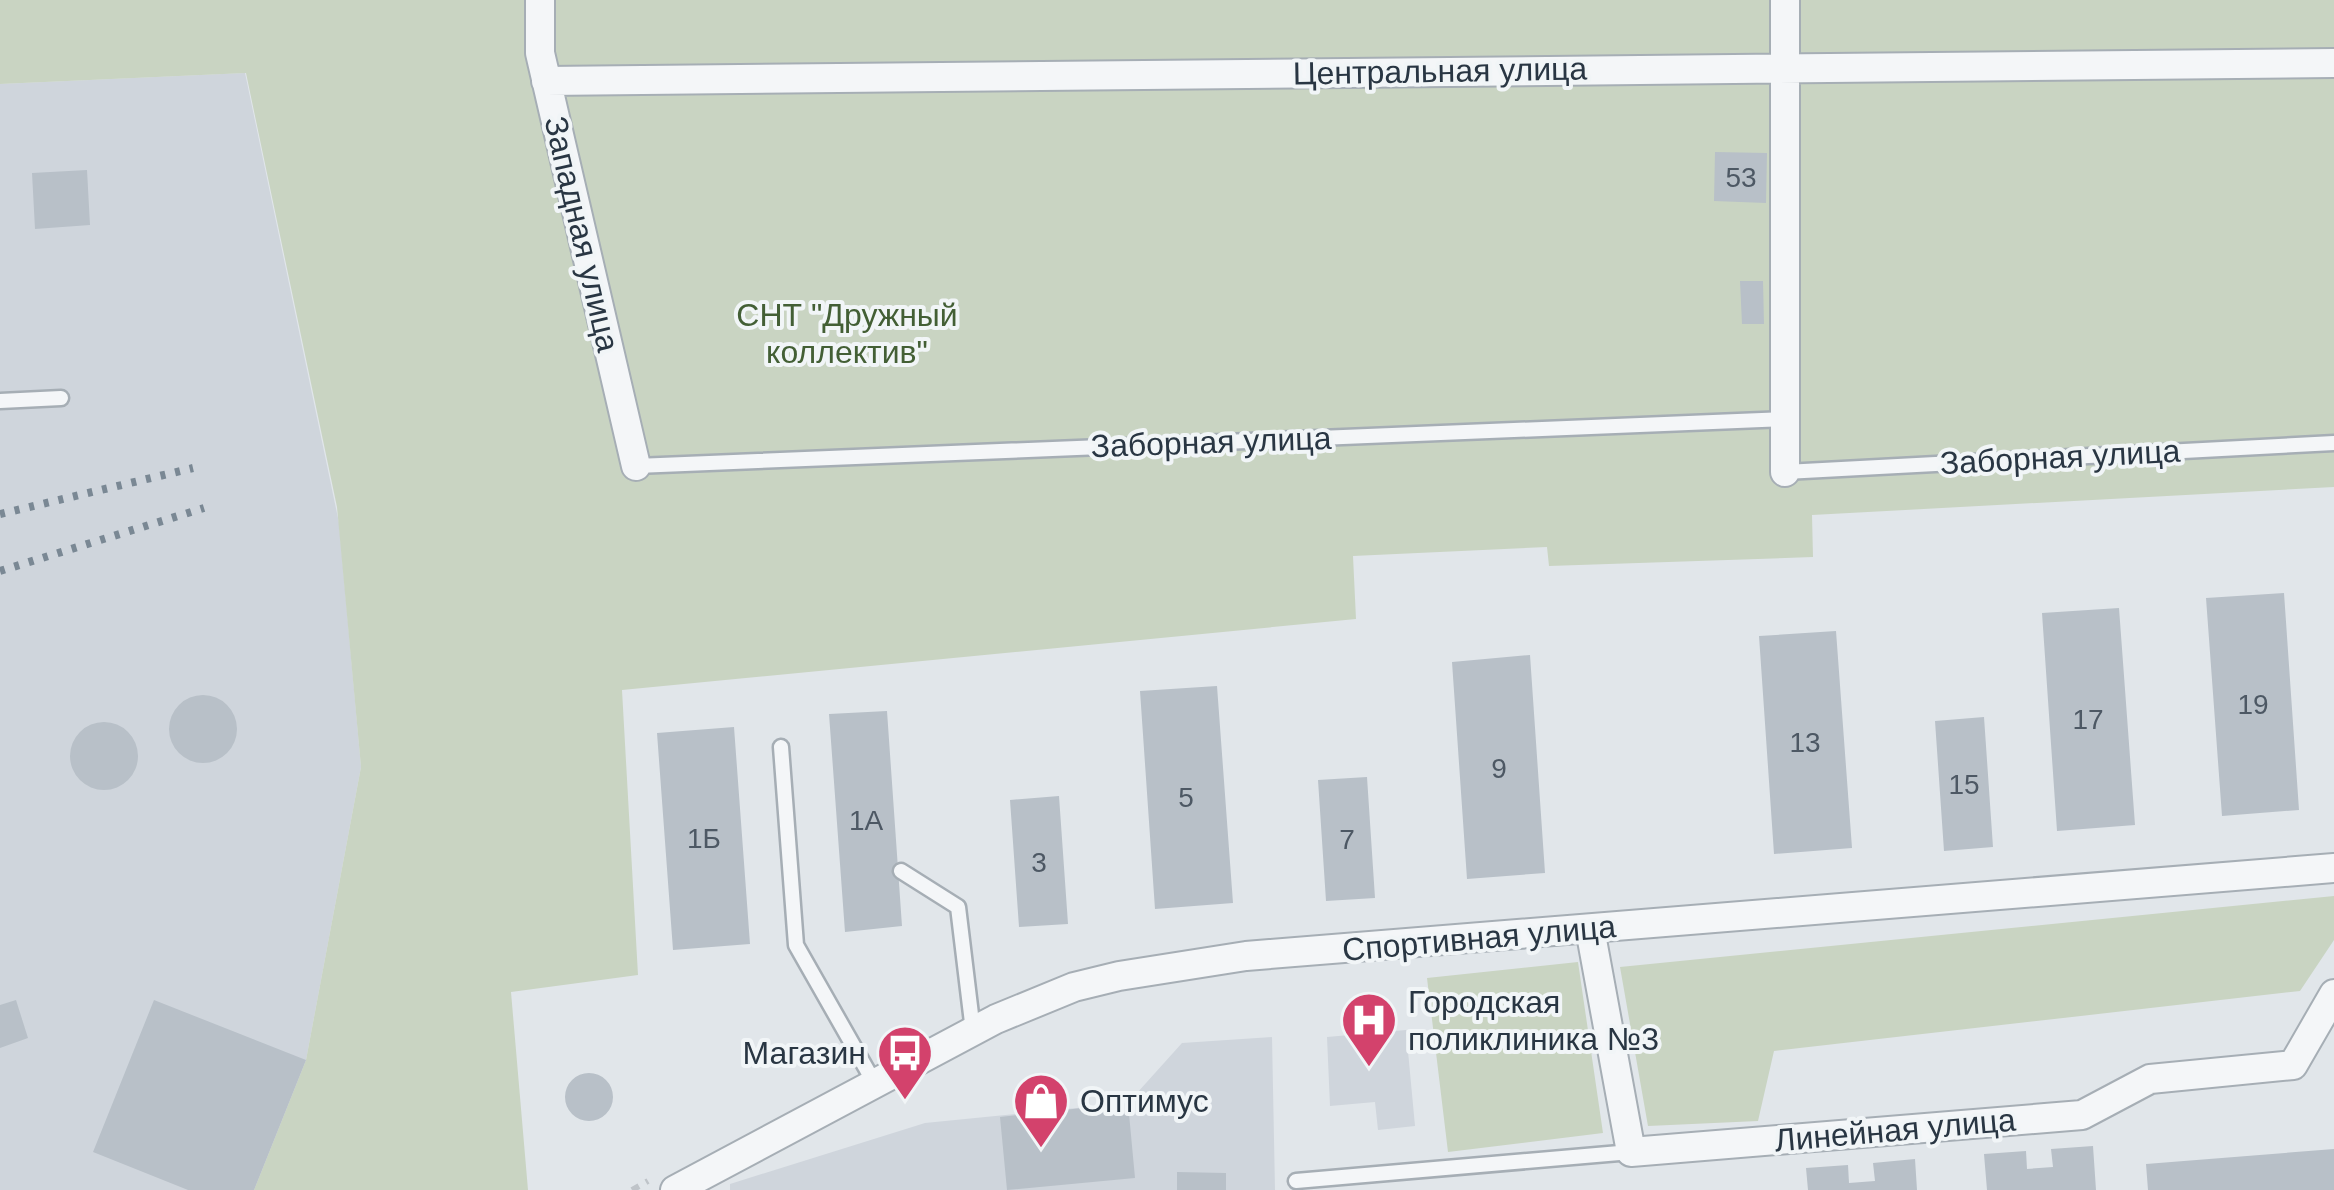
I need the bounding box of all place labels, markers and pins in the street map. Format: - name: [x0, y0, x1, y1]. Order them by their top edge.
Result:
- place label: Городская поликлиника №3: [1408, 984, 1659, 1057]
- hospital icon: Городская поликлиника №3: [1339, 990, 1399, 1069]
- bus stop icon: Магазин: [875, 1023, 935, 1102]
- place label: Магазин: [743, 1035, 866, 1071]
- shop icon: Оптимус: [1011, 1071, 1071, 1150]
- place label: Оптимус: [1080, 1083, 1209, 1119]

